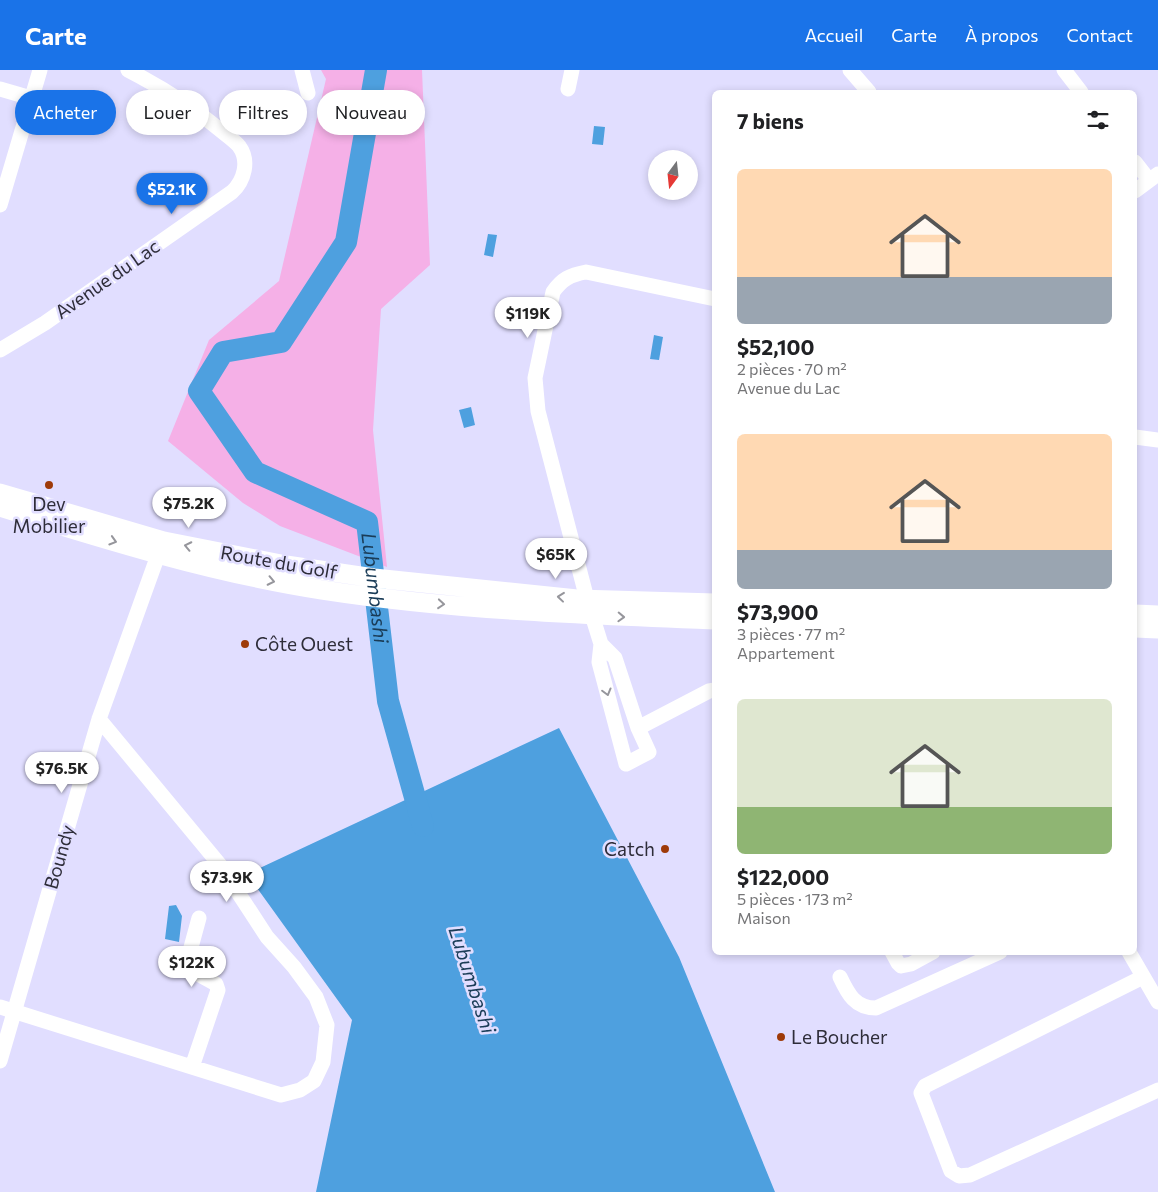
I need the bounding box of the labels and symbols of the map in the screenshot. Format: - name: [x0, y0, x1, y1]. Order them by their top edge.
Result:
- north arrow: [648, 150, 698, 200]
- pin: $52.1K: [131, 172, 213, 215]
- street label: Avenue du Lac: [50, 234, 163, 323]
- pin: $119K: [493, 296, 563, 339]
- marker: Dev Mobilier: [43, 479, 55, 491]
- pin: $75.2K: [148, 486, 230, 529]
- place label: Dev Mobilier: [13, 492, 86, 537]
- water label: Lubumbashi: [357, 531, 394, 645]
- one-way arrow: [109, 536, 117, 546]
- pin: $65K: [526, 538, 586, 580]
- street label: Route du Golf: [219, 540, 340, 583]
- one-way arrow: [184, 541, 193, 552]
- one-way arrow: [267, 575, 275, 586]
- one-way arrow: [557, 592, 565, 603]
- one-way arrow: [438, 598, 446, 609]
- one-way arrow: [617, 611, 625, 622]
- place label: Côte Ouest: [255, 632, 353, 655]
- marker: Côte Ouest: [239, 638, 251, 650]
- one-way arrow: [601, 687, 611, 695]
- pin: $76.5K: [21, 752, 103, 794]
- street label: Boundy: [38, 822, 79, 892]
- place label: Catch: [604, 837, 655, 860]
- marker: Catch: [659, 843, 671, 855]
- pin: $73.9K: [186, 860, 268, 903]
- water label: Lubumbashi: [444, 923, 502, 1037]
- pin: $122K: [157, 946, 227, 988]
- place label: Le Boucher: [791, 1025, 888, 1048]
- marker: Le Boucher: [775, 1031, 787, 1043]

